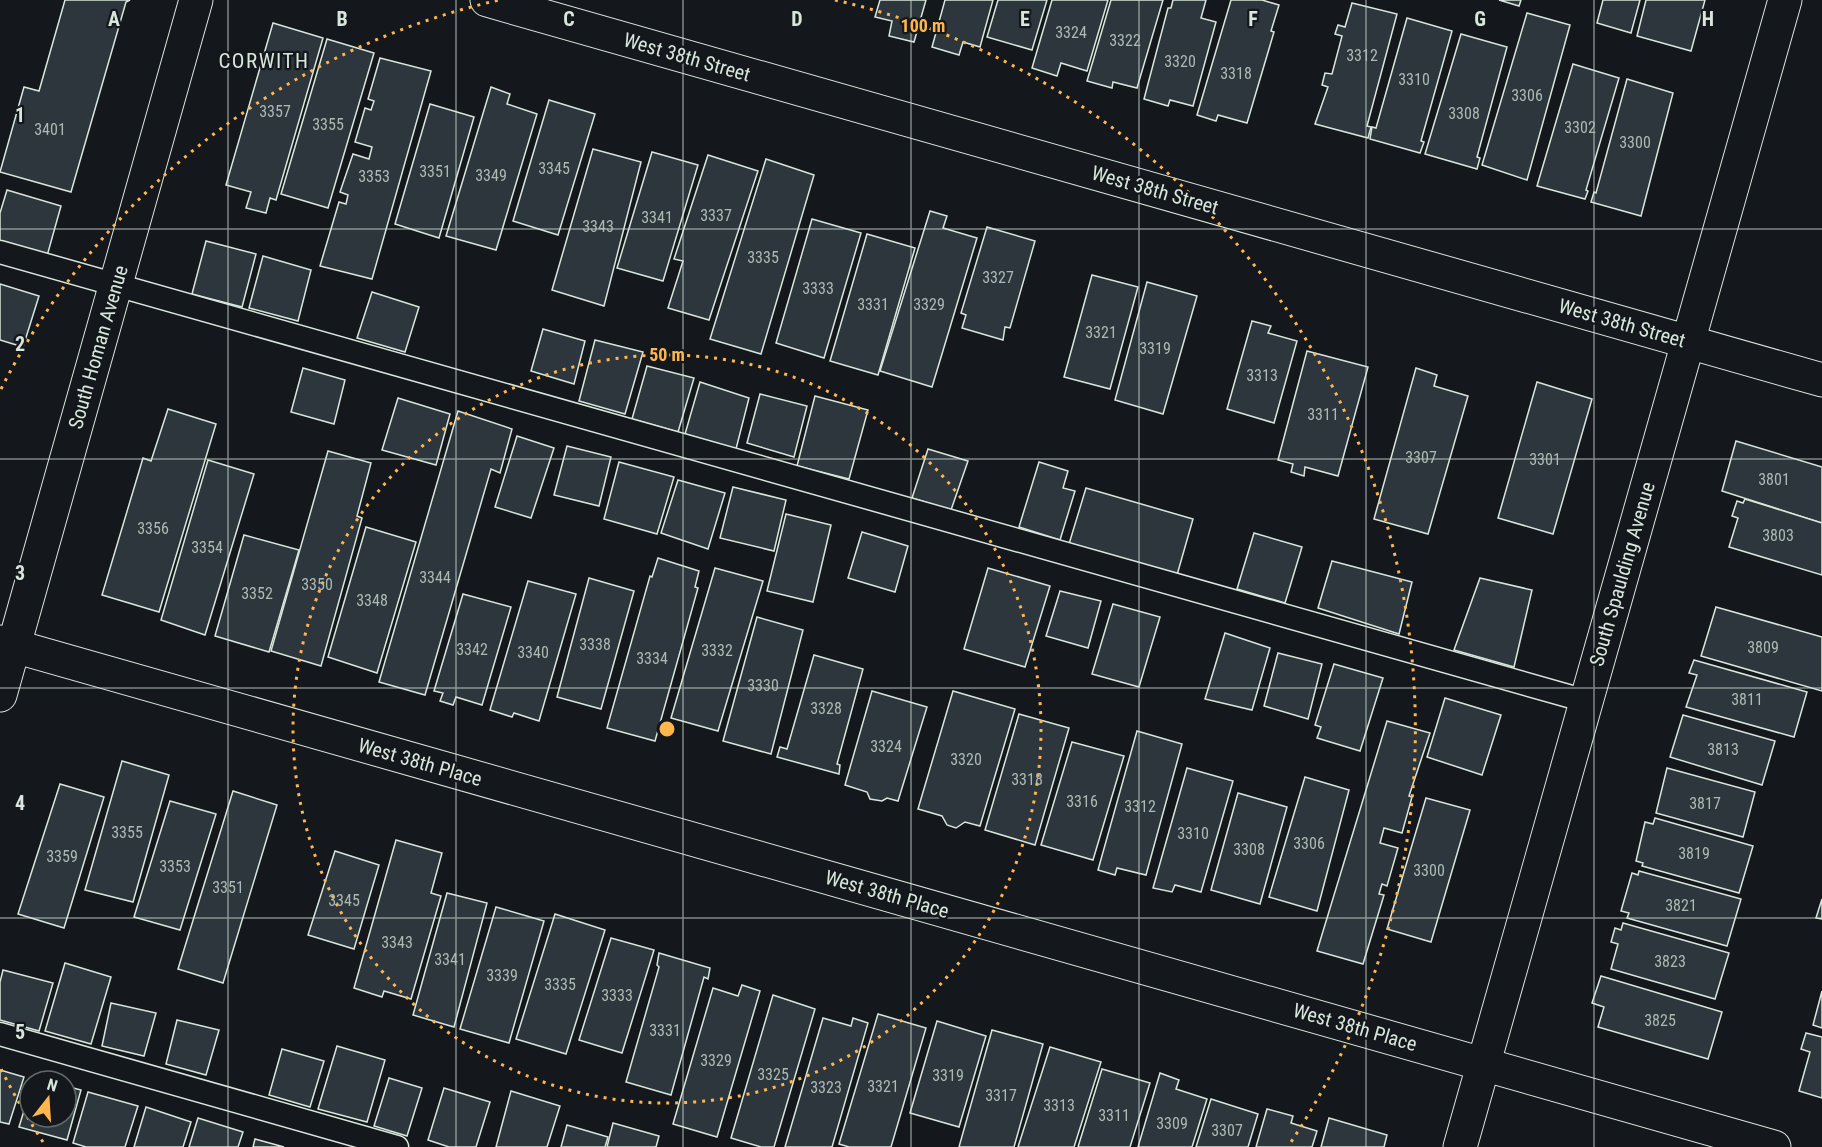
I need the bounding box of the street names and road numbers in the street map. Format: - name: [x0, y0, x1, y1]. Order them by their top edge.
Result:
- street label: West 38th Street: [621, 27, 753, 87]
- street label: West 38th Street: [1089, 160, 1221, 220]
- street label: South Homan Avenue: [63, 262, 133, 432]
- street label: West 38th Street: [1556, 293, 1688, 353]
- street label: South Spaulding Avenue: [1584, 479, 1660, 669]
- street label: West 38th Place: [355, 733, 485, 791]
- street label: West 38th Place: [822, 865, 952, 923]
- street label: West 38th Place: [1290, 998, 1420, 1056]

